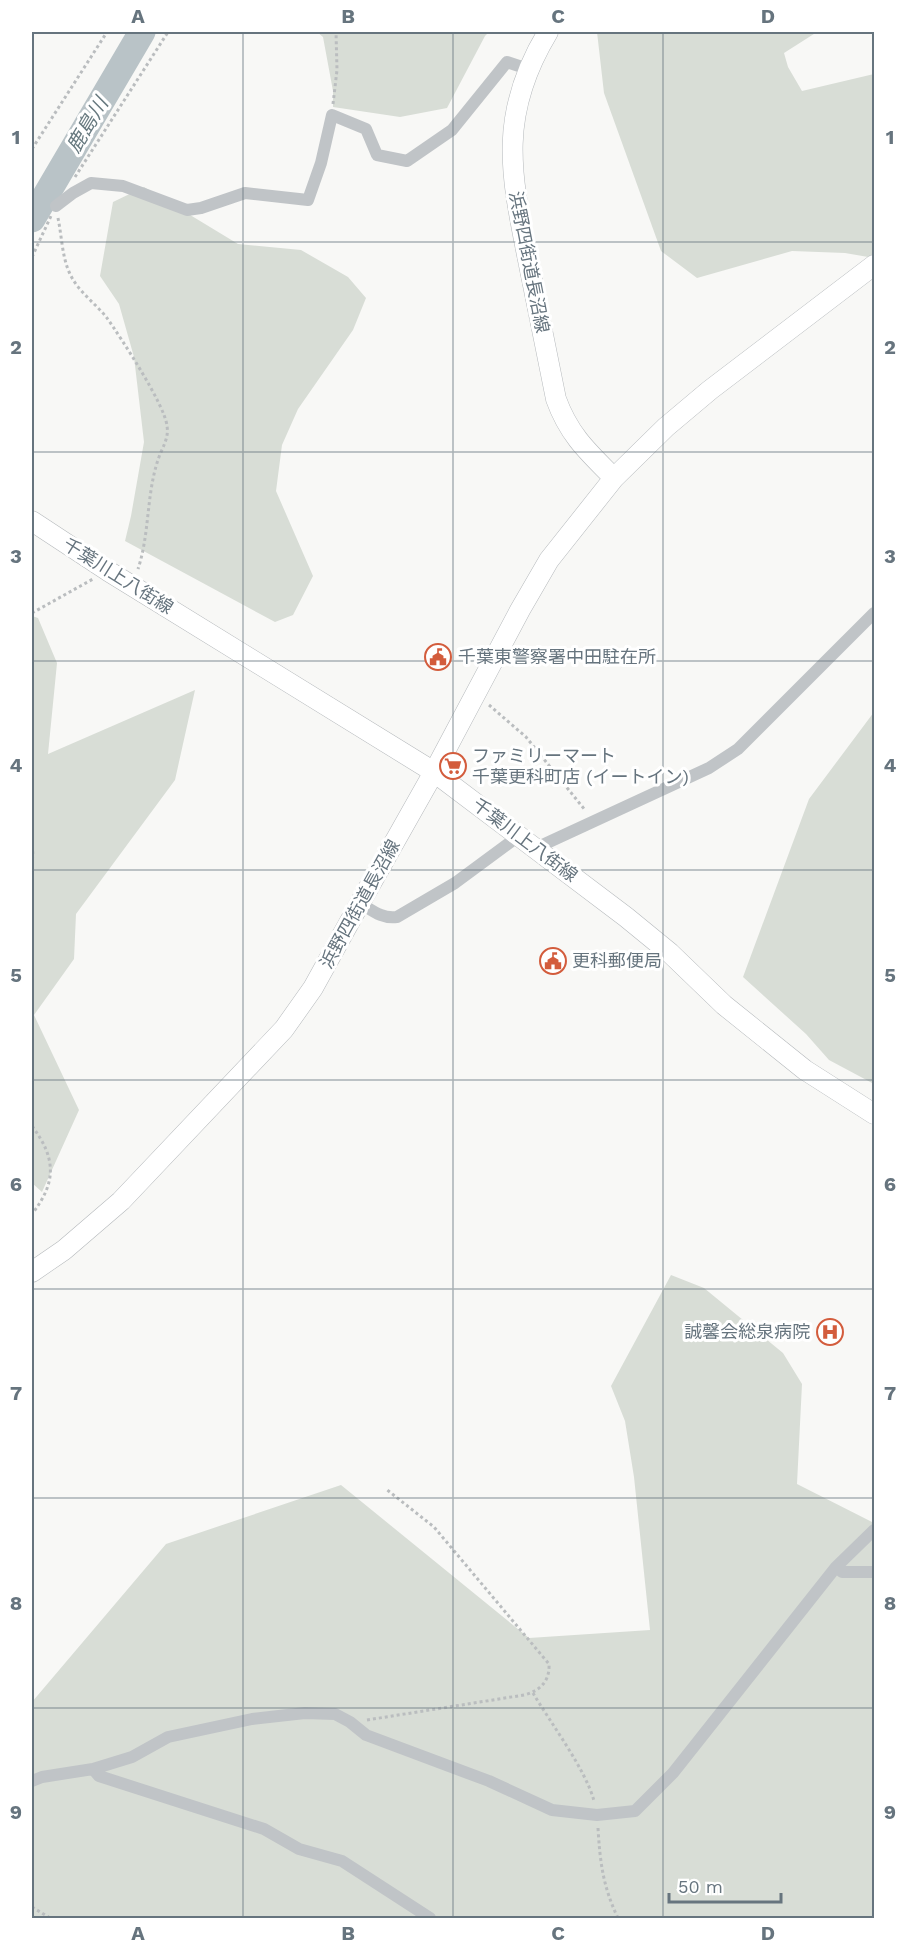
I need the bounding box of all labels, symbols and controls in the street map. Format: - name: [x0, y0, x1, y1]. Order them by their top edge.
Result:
- text: A: [131, 4, 145, 28]
- text: B: [341, 4, 355, 28]
- text: C: [551, 4, 565, 28]
- text: D: [761, 4, 775, 28]
- water label: 鹿島川: [61, 91, 114, 157]
- text: 1: [12, 125, 20, 149]
- text: 1: [886, 125, 894, 149]
- street label: 浜野四街道長沼線: [505, 189, 554, 335]
- text: 2: [10, 335, 22, 359]
- text: 2: [884, 335, 896, 359]
- street label: 千葉川上八街線: [59, 533, 177, 618]
- text: 3: [10, 544, 22, 568]
- text: 3: [884, 544, 896, 568]
- public building icon: 千葉東警察署中田駐在所: [423, 642, 453, 672]
- place label: 千葉東警察署中田駐在所: [458, 646, 656, 667]
- place label: ファミリーマート 千葉更科町店 (イートイン): [472, 745, 689, 787]
- supermarket icon: ファミリーマート 千葉更科町店 (イートイン): [438, 751, 468, 781]
- text: 4: [10, 753, 23, 777]
- text: 4: [884, 753, 897, 777]
- street label: 千葉川上八街線: [469, 793, 582, 886]
- street label: 浜野四街道長沼線: [315, 836, 404, 972]
- public building icon: 更科郵便局: [538, 946, 568, 976]
- place label: 更科郵便局: [572, 950, 662, 971]
- text: 5: [10, 963, 22, 987]
- text: 5: [884, 963, 896, 987]
- text: 6: [10, 1172, 22, 1196]
- text: 6: [884, 1172, 896, 1196]
- hospital icon: 誠馨会総泉病院: [815, 1317, 845, 1347]
- place label: 誠馨会総泉病院: [684, 1321, 810, 1342]
- text: 7: [10, 1381, 22, 1405]
- text: 7: [884, 1381, 896, 1405]
- text: 8: [10, 1591, 22, 1615]
- text: 8: [884, 1591, 896, 1615]
- text: 9: [10, 1800, 22, 1824]
- text: 9: [884, 1800, 896, 1824]
- scale bar: [669, 1866, 782, 1904]
- text: 50 m: [678, 1876, 723, 1897]
- text: A: [131, 1921, 145, 1945]
- text: B: [341, 1921, 355, 1945]
- text: C: [551, 1921, 565, 1945]
- text: D: [761, 1921, 775, 1945]

